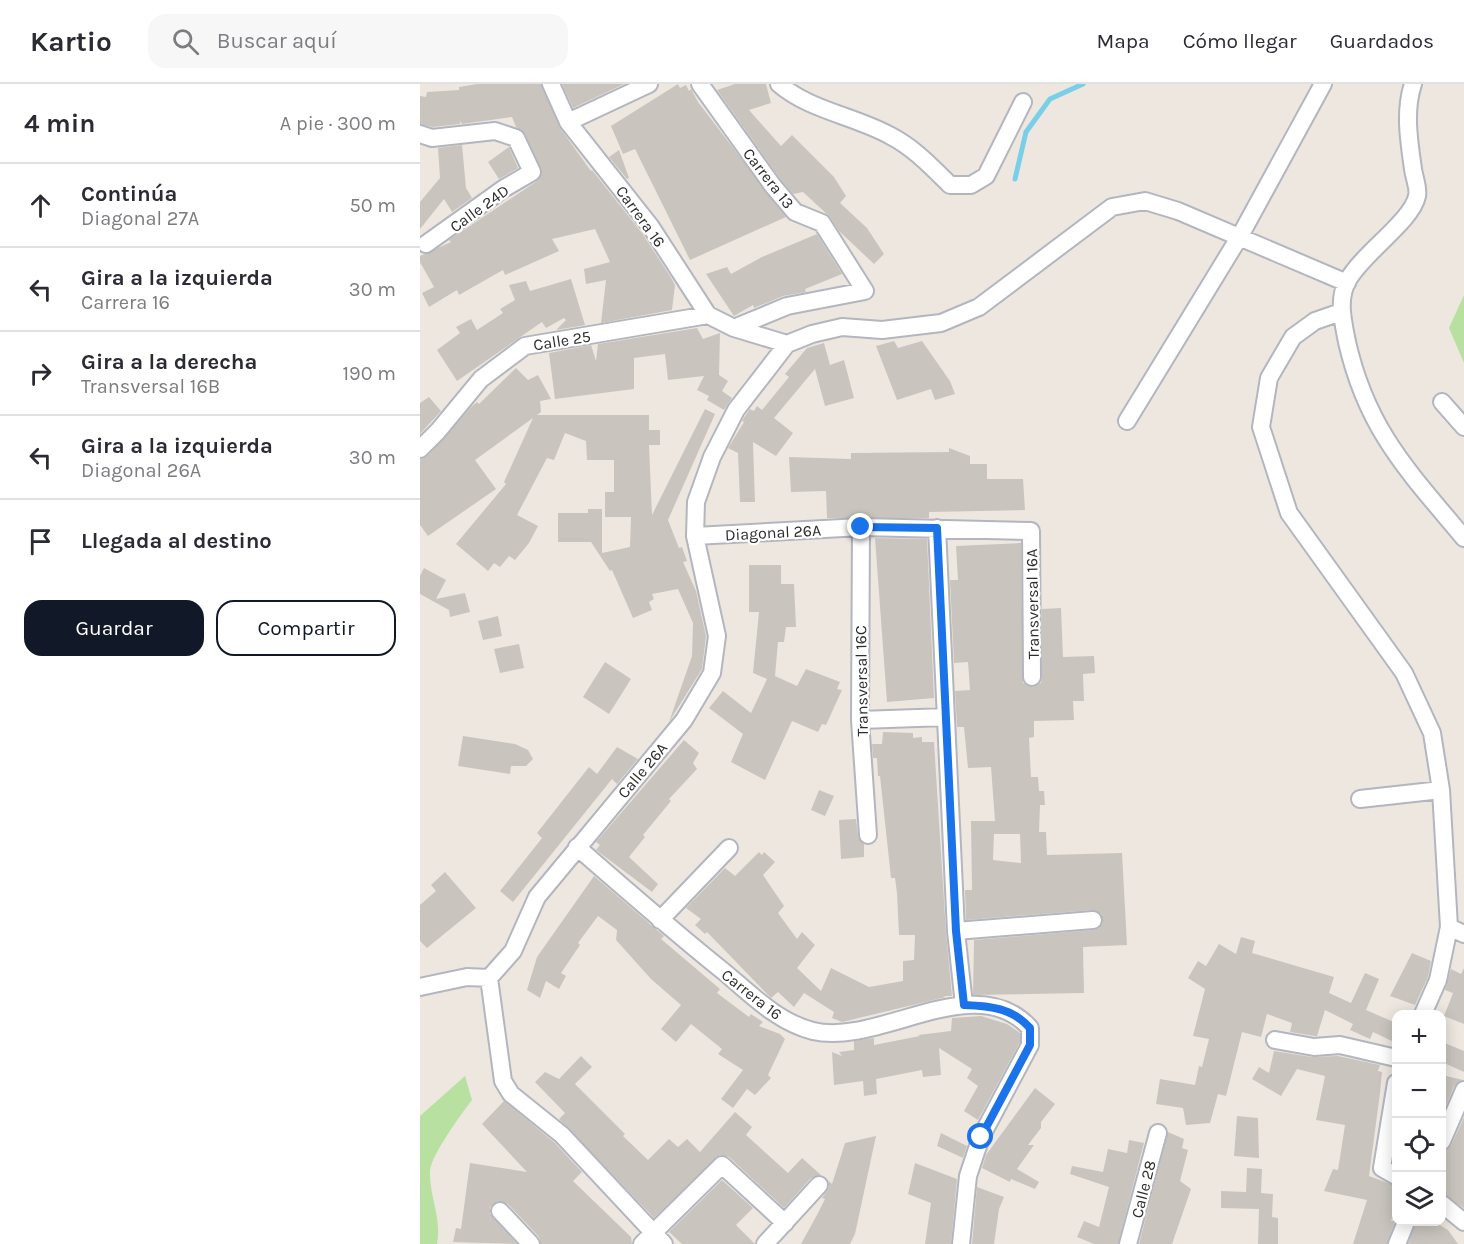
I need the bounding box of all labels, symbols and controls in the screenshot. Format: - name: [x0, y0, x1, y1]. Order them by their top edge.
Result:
- search box: [148, 14, 568, 68]
- text: Kartio: [30, 25, 112, 58]
- icon: search: [169, 25, 202, 58]
- text: Buscar aquí: [217, 28, 337, 54]
- text: Mapa: [1096, 29, 1150, 53]
- text: Cómo llegar: [1183, 29, 1297, 53]
- text: Guardados: [1330, 29, 1434, 53]
- text: 4 min: [24, 108, 95, 139]
- text: A pie · 300 m: [280, 112, 396, 135]
- street label: Carrera 13: [739, 144, 798, 212]
- text: Continúa: [81, 181, 177, 207]
- street label: Calle 24D: [446, 181, 513, 236]
- street label: Carrera 16: [612, 182, 669, 251]
- icon: ahead: [24, 189, 57, 222]
- text: 50 m: [349, 194, 396, 217]
- text: Diagonal 27A: [81, 207, 199, 230]
- text: Gira a la izquierda: [81, 265, 273, 291]
- icon: left: [24, 273, 57, 306]
- text: 30 m: [349, 278, 396, 301]
- text: Carrera 16: [81, 291, 170, 314]
- street label: Calle 25: [532, 327, 592, 354]
- text: Gira a la derecha: [81, 349, 257, 375]
- icon: right: [24, 357, 57, 390]
- text: 190 m: [342, 362, 396, 385]
- text: Transversal 16B: [81, 375, 220, 398]
- text: Gira a la izquierda: [81, 433, 273, 459]
- icon: left: [24, 441, 57, 474]
- text: 30 m: [349, 446, 396, 469]
- text: Diagonal 26A: [81, 459, 201, 482]
- route end: [847, 513, 873, 539]
- street label: Diagonal 26A: [724, 520, 822, 545]
- icon: arrive: [24, 525, 57, 558]
- text: Llegada al destino: [81, 528, 272, 554]
- street label: Transversal 16A: [1022, 548, 1043, 659]
- button: Guardar: [24, 600, 204, 656]
- button: Compartir: [216, 600, 396, 656]
- street label: Transversal 16C: [851, 625, 872, 737]
- street label: Calle 26A: [614, 738, 671, 802]
- street label: Carrera 16: [718, 965, 786, 1024]
- map controls: [1392, 1010, 1446, 1226]
- button: +: [1392, 1010, 1446, 1064]
- button: −: [1392, 1064, 1446, 1118]
- button: locate: [1392, 1118, 1446, 1172]
- route start: [967, 1123, 993, 1149]
- street label: Calle 28: [1127, 1158, 1160, 1220]
- button: layers: [1392, 1172, 1446, 1226]

